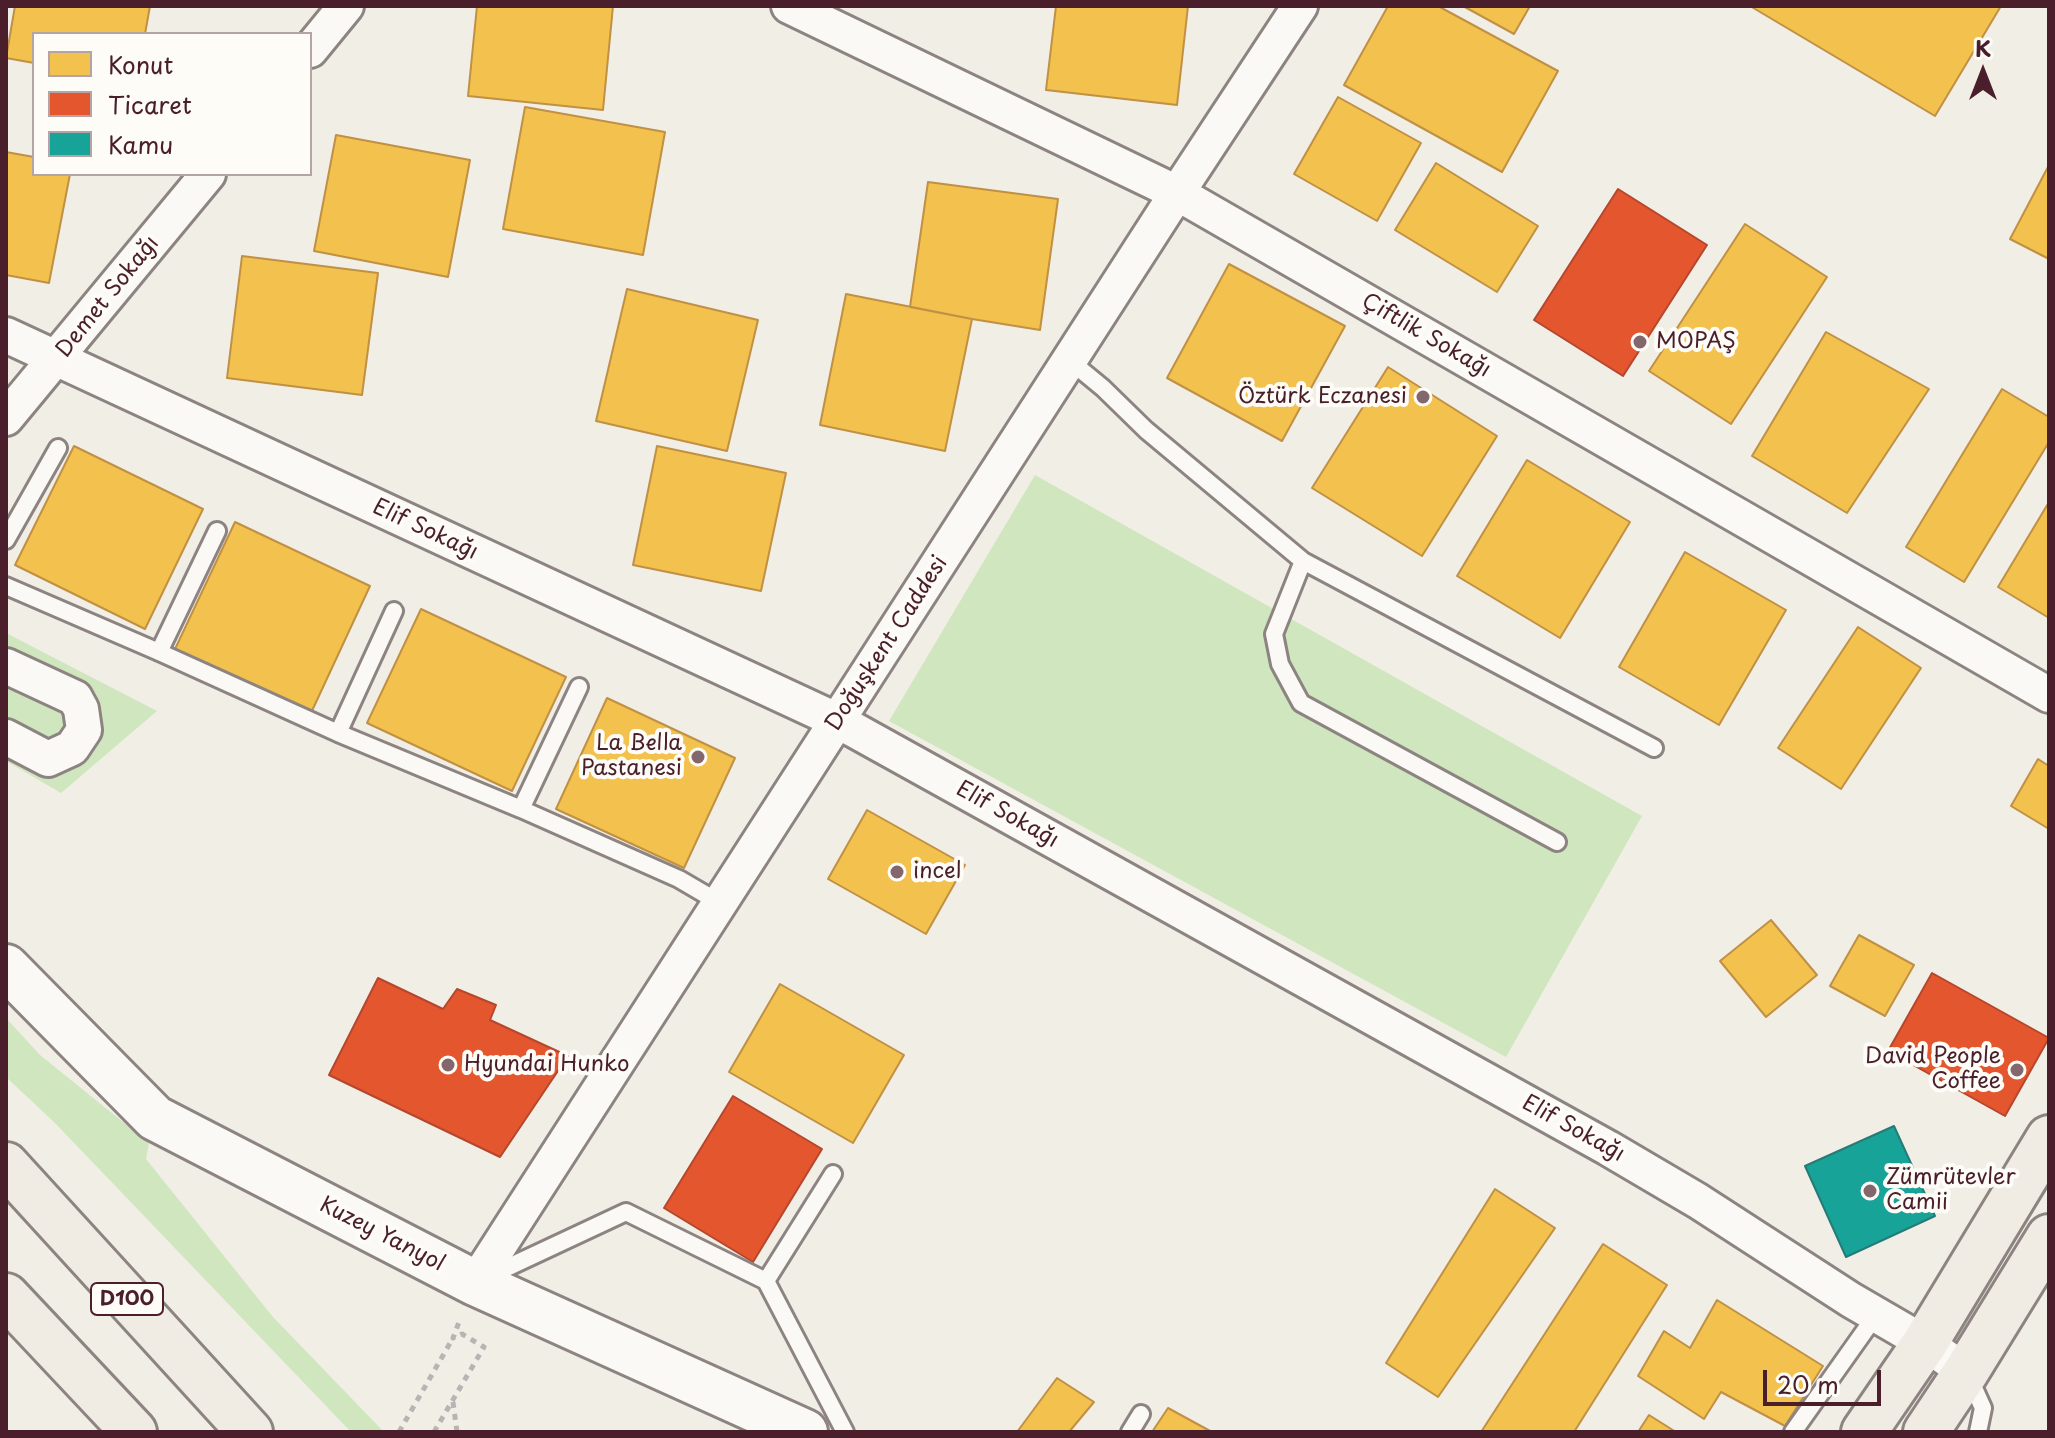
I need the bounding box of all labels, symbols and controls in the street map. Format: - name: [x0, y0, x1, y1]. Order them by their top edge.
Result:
- text: K: [1975, 31, 1991, 64]
- legend: [32, 32, 312, 176]
- north arrow: [1943, 32, 2023, 112]
- text: Konut: [108, 46, 173, 82]
- text: Ticaret: [108, 86, 192, 122]
- text: Kamu: [108, 126, 173, 162]
- street label: Demet Sokağı: [51, 231, 165, 363]
- street label: Çiftlik Sokağı: [1357, 288, 1495, 384]
- place label: MOPAŞ: [1656, 329, 1736, 355]
- marker: MOPAŞ: [1631, 333, 1649, 351]
- place label: Öztürk Eczanesi: [1238, 384, 1407, 410]
- marker: Öztürk Eczanesi: [1414, 388, 1432, 406]
- street label: Elif Sokağı: [368, 494, 482, 566]
- street label: Doğuşkent Caddesi: [820, 551, 954, 737]
- place label: La Bella Pastanesi: [581, 731, 682, 782]
- marker: La Bella Pastanesi: [689, 748, 707, 766]
- street label: Elif Sokağı: [951, 776, 1063, 854]
- place label: incel: [913, 859, 961, 885]
- marker: incel: [888, 863, 906, 881]
- place label: David People Coffee: [1865, 1044, 2001, 1096]
- place label: Hyundai Hunko: [464, 1052, 629, 1078]
- marker: Hyundai Hunko: [439, 1056, 457, 1074]
- marker: David People Coffee: [2008, 1061, 2026, 1079]
- street label: Elif Sokağı: [1517, 1090, 1629, 1168]
- place label: Zümrütevler Camii: [1886, 1165, 2016, 1216]
- marker: Zümrütevler Camii: [1861, 1182, 1879, 1200]
- street label: Kuzey Yanyol: [315, 1192, 449, 1278]
- road number: D100: [91, 1283, 163, 1315]
- scale bar: [1767, 1354, 1885, 1404]
- text: 20 m: [1777, 1366, 1839, 1402]

